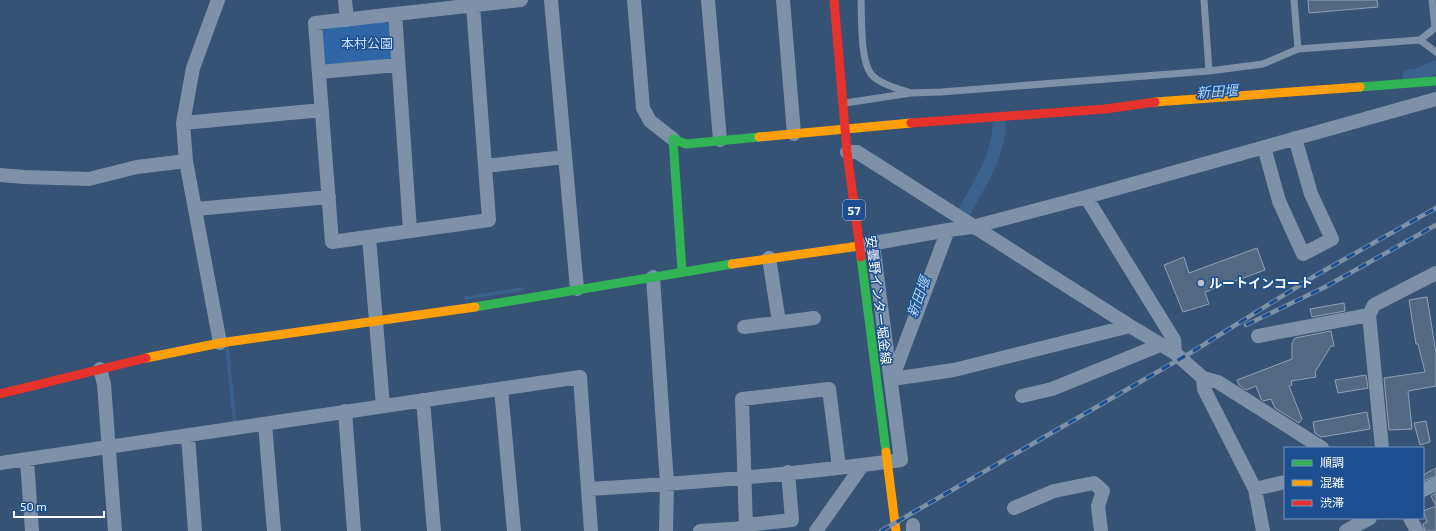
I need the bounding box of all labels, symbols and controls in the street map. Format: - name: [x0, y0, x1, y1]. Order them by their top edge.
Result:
- park label: 本村公園: [341, 35, 393, 51]
- water label: 新田堰: [1195, 81, 1242, 101]
- road number: 57: [843, 200, 865, 220]
- street label: 安曇野インター堀金線: [863, 235, 895, 365]
- water label: 新田堰: [903, 272, 934, 320]
- place label: ルートインコート: [1209, 275, 1313, 291]
- marker: ルートインコート: [1196, 278, 1206, 288]
- legend: [1284, 447, 1424, 519]
- text: 順調: [1320, 455, 1344, 469]
- text: 混雑: [1320, 475, 1344, 489]
- scale bar: [14, 493, 104, 519]
- text: 渋滞: [1320, 495, 1344, 509]
- text: 50 m: [20, 499, 47, 513]

